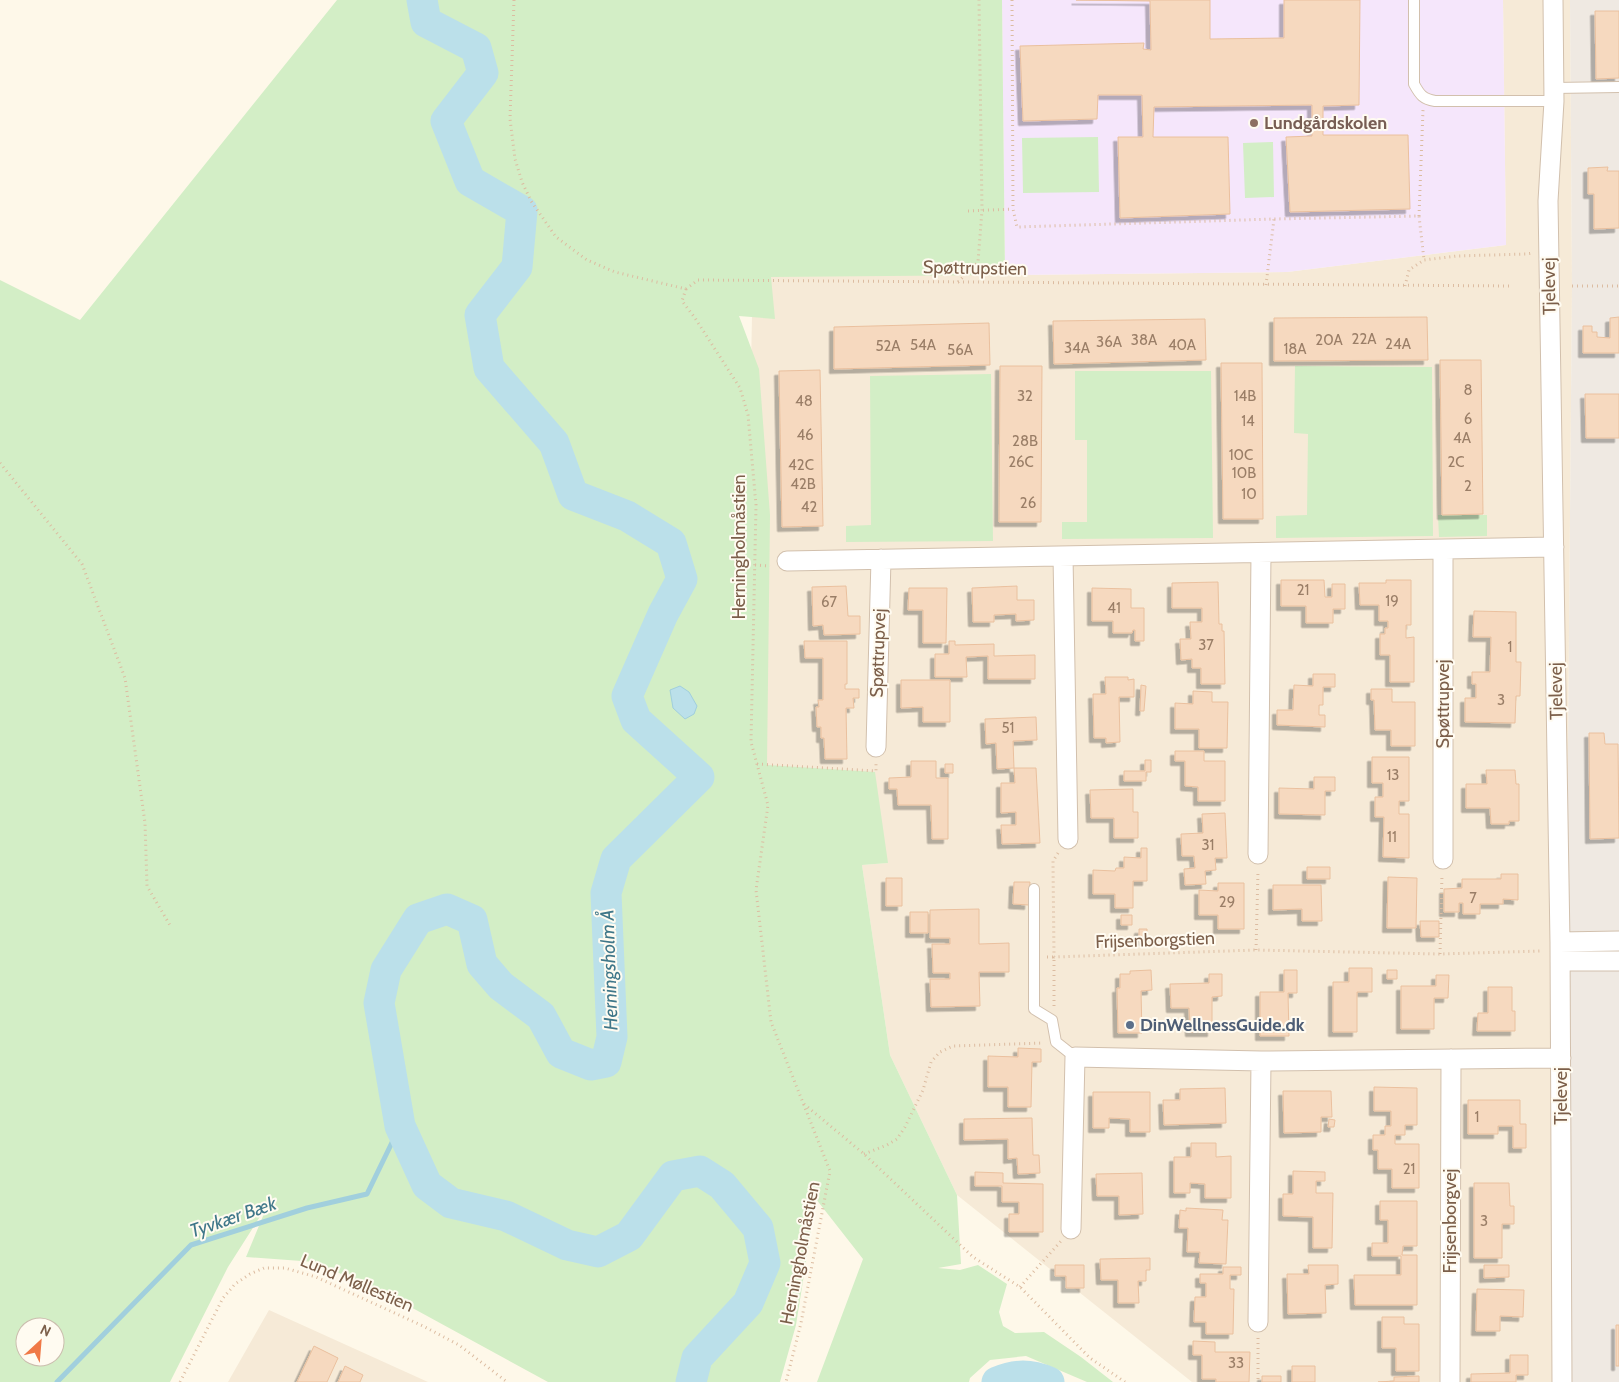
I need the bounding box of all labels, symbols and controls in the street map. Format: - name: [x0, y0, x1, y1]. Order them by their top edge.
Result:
- place label: Lundgårdskolen: [1264, 112, 1387, 134]
- marker: Lundgårdskolen: [1248, 117, 1260, 129]
- street label: Spøttrupstien: [923, 256, 1027, 280]
- street label: Tjelevej: [1537, 257, 1561, 315]
- house number: 22A: [1352, 330, 1377, 348]
- house number: 38A: [1131, 331, 1158, 349]
- house number: 20A: [1315, 331, 1343, 349]
- house number: 36A: [1096, 333, 1123, 351]
- house number: 24A: [1385, 335, 1412, 353]
- house number: 54A: [910, 336, 937, 354]
- house number: 40A: [1168, 336, 1197, 354]
- house number: 52A: [875, 337, 901, 355]
- house number: 34A: [1064, 339, 1091, 357]
- house number: 18A: [1283, 340, 1307, 358]
- house number: 56A: [947, 341, 974, 359]
- house number: 8: [1463, 381, 1473, 399]
- house number: 32: [1017, 387, 1033, 405]
- house number: 14B: [1234, 387, 1256, 405]
- house number: 48: [795, 392, 813, 410]
- house number: 6: [1464, 410, 1472, 428]
- house number: 14: [1241, 412, 1255, 430]
- house number: 46: [796, 426, 814, 444]
- house number: 4A: [1453, 429, 1472, 447]
- house number: 28B: [1012, 432, 1038, 450]
- house number: 10C: [1229, 446, 1253, 464]
- house number: 26C: [1008, 453, 1034, 471]
- house number: 2C: [1447, 453, 1465, 471]
- house number: 42C: [788, 456, 814, 474]
- house number: 10B: [1232, 464, 1256, 482]
- street label: Herningholmåstien: [728, 474, 750, 620]
- house number: 42B: [790, 475, 816, 493]
- house number: 2: [1464, 477, 1472, 495]
- house number: 10: [1241, 485, 1257, 503]
- house number: 26: [1020, 494, 1036, 512]
- house number: 42: [801, 498, 817, 516]
- house number: 21: [1297, 581, 1309, 599]
- house number: 19: [1385, 592, 1399, 610]
- house number: 67: [821, 593, 837, 611]
- house number: 41: [1107, 599, 1121, 617]
- street label: Spøttrupvej: [865, 608, 891, 698]
- house number: 37: [1198, 636, 1214, 654]
- house number: 1: [1508, 638, 1512, 656]
- street label: Spøttrupvej: [1432, 659, 1454, 749]
- street label: Tjelevej: [1544, 662, 1568, 720]
- house number: 3: [1497, 691, 1505, 709]
- house number: 51: [1001, 719, 1015, 737]
- house number: 13: [1386, 766, 1400, 784]
- house number: 11: [1387, 828, 1397, 846]
- house number: 31: [1201, 836, 1215, 854]
- house number: 7: [1469, 889, 1477, 907]
- house number: 29: [1219, 893, 1235, 911]
- water label: Herningsholm Å: [593, 909, 623, 1031]
- street label: Frijsenborgstien: [1095, 927, 1215, 953]
- place label: DinWellnessGuide.dk: [1140, 1014, 1305, 1036]
- marker: DinWellnessGuide.dk: [1124, 1019, 1136, 1031]
- street label: Tjelevej: [1550, 1067, 1572, 1125]
- house number: 1: [1475, 1108, 1479, 1126]
- house number: 21: [1403, 1160, 1415, 1178]
- street label: Frijsenborgvej: [1439, 1169, 1461, 1273]
- street label: Herningholmåstien: [775, 1180, 825, 1326]
- water label: Tyvkær Bæk: [187, 1191, 280, 1243]
- house number: 3: [1480, 1212, 1488, 1230]
- street label: Lund Møllestien: [297, 1249, 417, 1317]
- north arrow: [15, 1317, 65, 1367]
- text: N: [37, 1320, 54, 1341]
- house number: 33: [1228, 1354, 1244, 1372]

